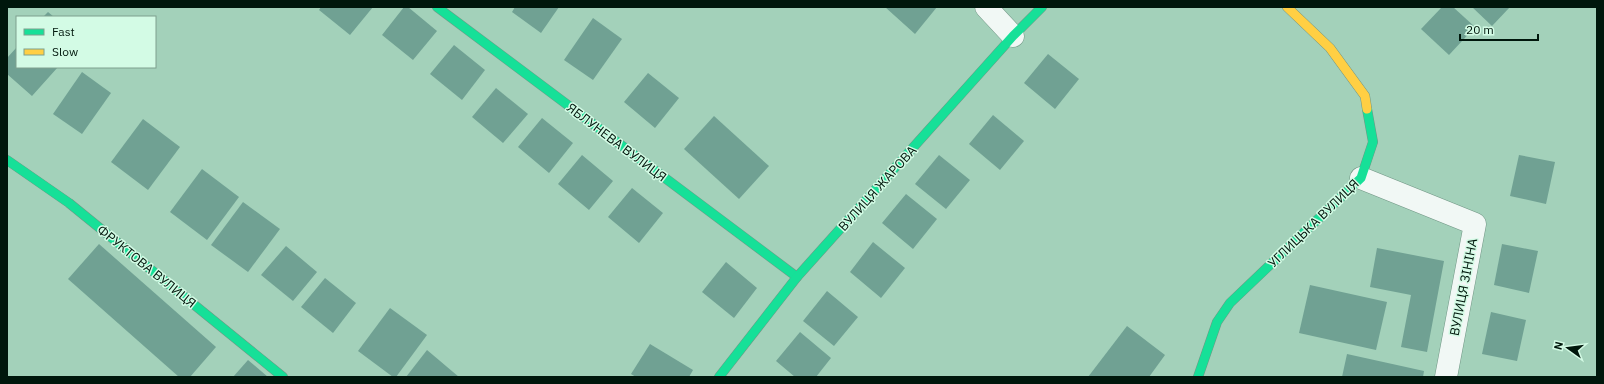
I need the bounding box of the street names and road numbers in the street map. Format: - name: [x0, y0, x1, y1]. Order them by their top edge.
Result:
- street label: ЯБЛУНЕВА ВУЛИЦЯ: [563, 99, 670, 186]
- street label: ВУЛИЦЯ ЖАРОВА: [835, 142, 921, 235]
- street label: УГЛИЦЬКА ВУЛИЦЯ: [1264, 175, 1363, 271]
- street label: ФРУКТОВА ВУЛИЦЯ: [94, 221, 200, 312]
- street label: ВУЛИЦЯ ЗІНІНА: [1446, 236, 1481, 337]

